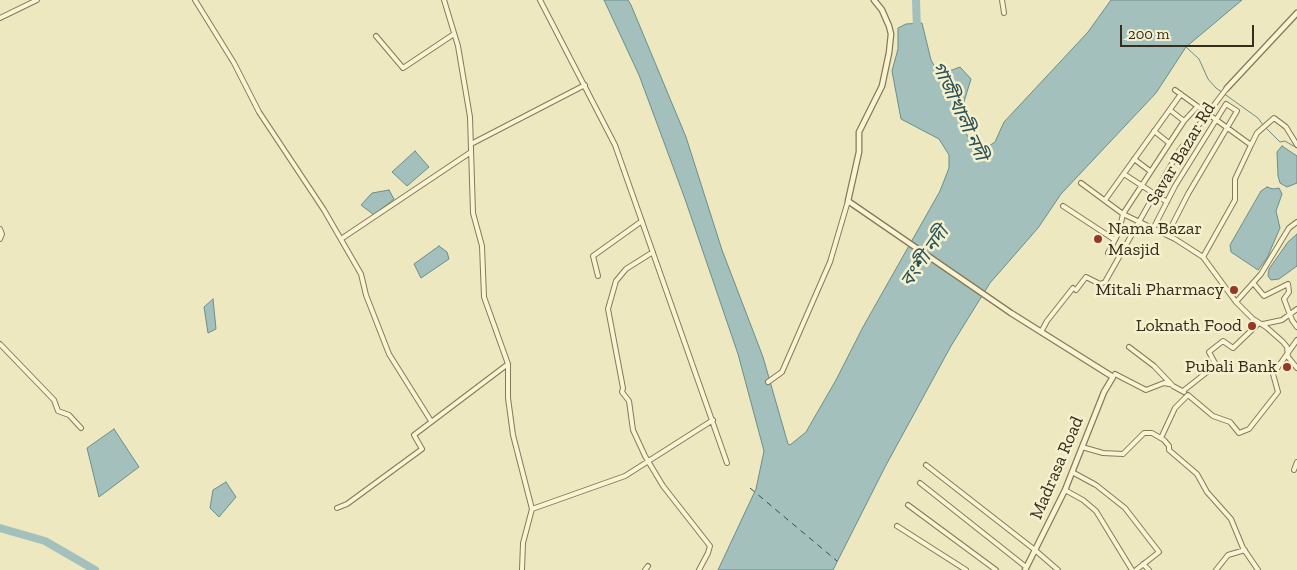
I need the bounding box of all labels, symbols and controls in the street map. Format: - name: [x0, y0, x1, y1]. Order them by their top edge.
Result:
- scale bar: [1122, 15, 1256, 47]
- text: 200 m: [1128, 25, 1169, 43]
- water label: গাজীখালী নদী: [926, 58, 992, 164]
- street label: Savar Bazar Rd: [1142, 99, 1220, 209]
- place label: Nama Bazar Masjid: [1108, 218, 1202, 260]
- water label: বংশী নদী: [896, 222, 954, 292]
- marker: Nama Bazar Masjid: [1092, 233, 1104, 245]
- place label: Mitali Pharmacy: [1095, 279, 1224, 301]
- marker: Mitali Pharmacy: [1228, 284, 1240, 296]
- place label: Loknath Food: [1136, 315, 1242, 337]
- marker: Loknath Food: [1246, 320, 1258, 332]
- place label: Pubali Bank: [1185, 356, 1277, 378]
- marker: Pubali Bank: [1281, 361, 1293, 373]
- street label: Madrasa Road: [1026, 413, 1088, 523]

